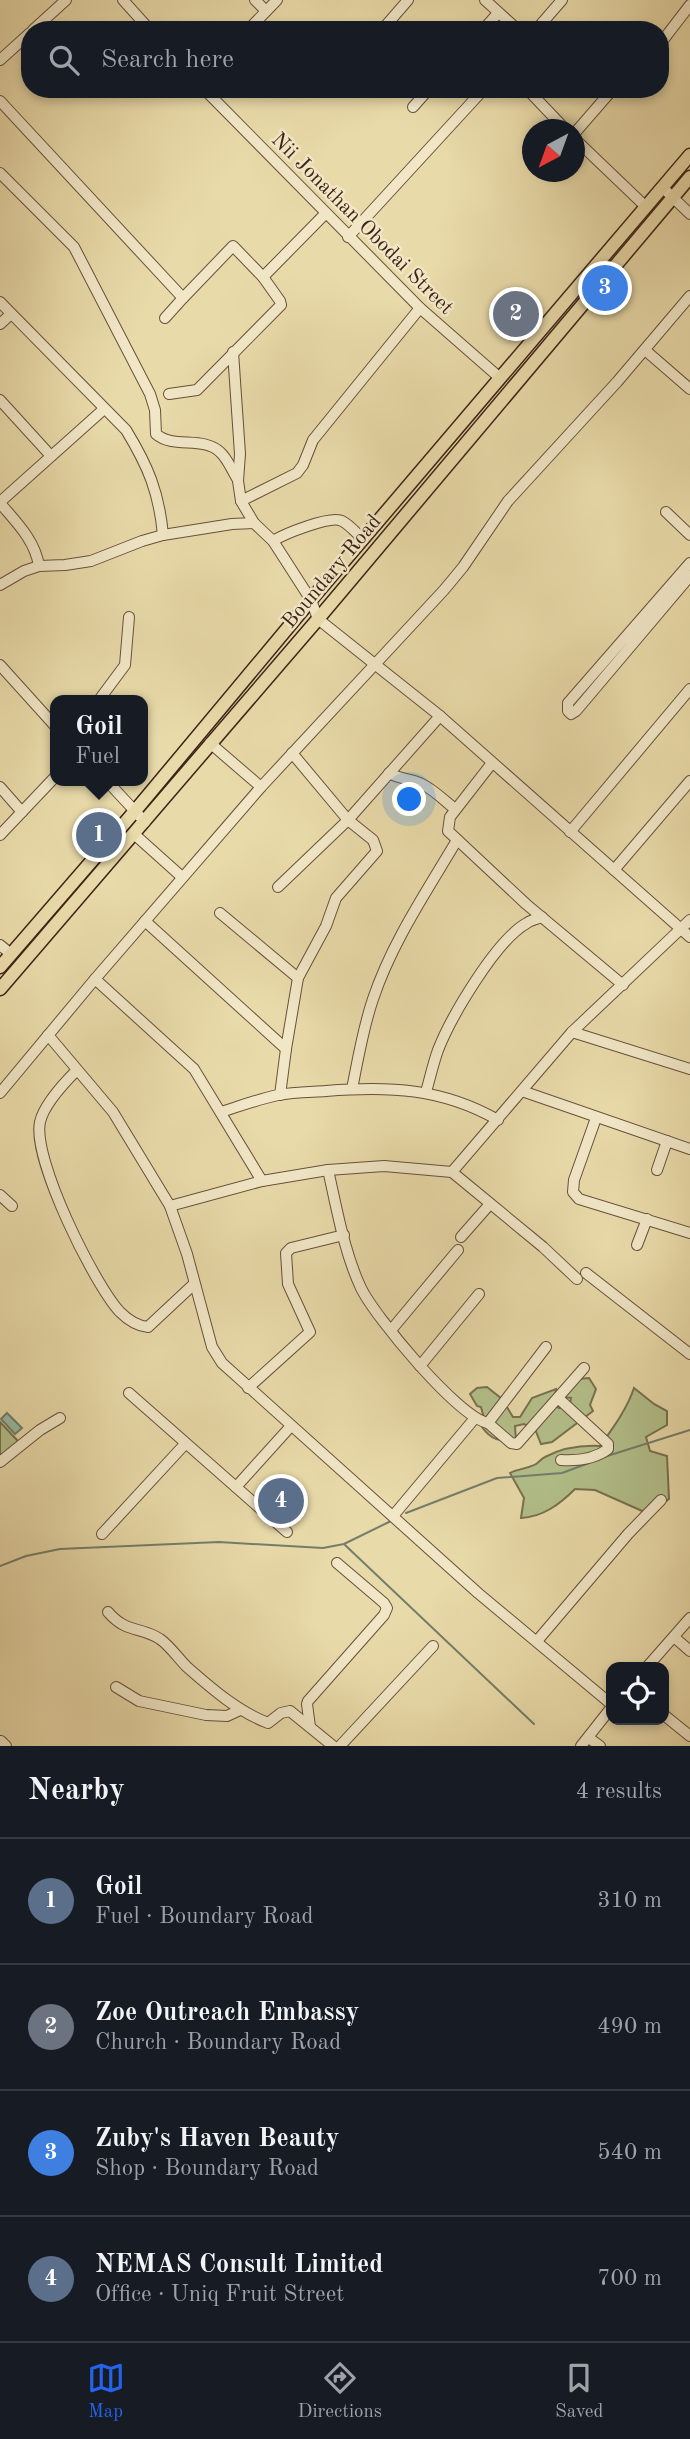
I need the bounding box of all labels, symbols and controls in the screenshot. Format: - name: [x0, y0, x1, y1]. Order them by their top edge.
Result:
- search box: [21, 21, 669, 98]
- icon: search: [45, 41, 83, 79]
- text: Search here: [101, 47, 234, 73]
- north arrow: [522, 119, 585, 182]
- street label: Nii Jonathan Obodai Street: [267, 129, 457, 319]
- pin: 3: [582, 262, 628, 314]
- pin: 2: [493, 288, 539, 340]
- street label: Boundary Road: [279, 511, 386, 633]
- popup: [50, 695, 148, 786]
- text: Goil: [75, 714, 123, 740]
- text: Fuel: [75, 745, 120, 768]
- your location: [392, 782, 426, 816]
- pin: 1: [76, 809, 122, 861]
- pin: 4: [258, 1475, 304, 1527]
- map controls: [606, 1662, 669, 1725]
- button: locate: [606, 1662, 669, 1725]
- text: Nearby: [28, 1776, 125, 1806]
- text: 4 results: [576, 1780, 662, 1803]
- text: Goil: [95, 1874, 143, 1900]
- text: 1: [44, 1889, 58, 1912]
- text: 310 m: [597, 1889, 662, 1912]
- text: Fuel · Boundary Road: [95, 1905, 314, 1928]
- text: Zoe Outreach Embassy: [95, 2000, 359, 2026]
- text: 2: [44, 2015, 58, 2038]
- text: 490 m: [597, 2015, 662, 2038]
- text: Church · Boundary Road: [95, 2031, 341, 2054]
- text: Zuby's Haven Beauty: [95, 2126, 339, 2152]
- text: 3: [44, 2141, 58, 2164]
- text: 540 m: [597, 2141, 662, 2164]
- text: Shop · Boundary Road: [95, 2157, 319, 2180]
- text: NEMAS Consult Limited: [95, 2252, 383, 2278]
- text: 4: [44, 2267, 58, 2290]
- text: 700 m: [597, 2267, 662, 2290]
- text: Office · Uniq Fruit Street: [95, 2283, 344, 2306]
- tab: Map: [87, 2359, 125, 2424]
- tab: Directions: [298, 2359, 382, 2424]
- tab: Saved: [555, 2359, 603, 2424]

